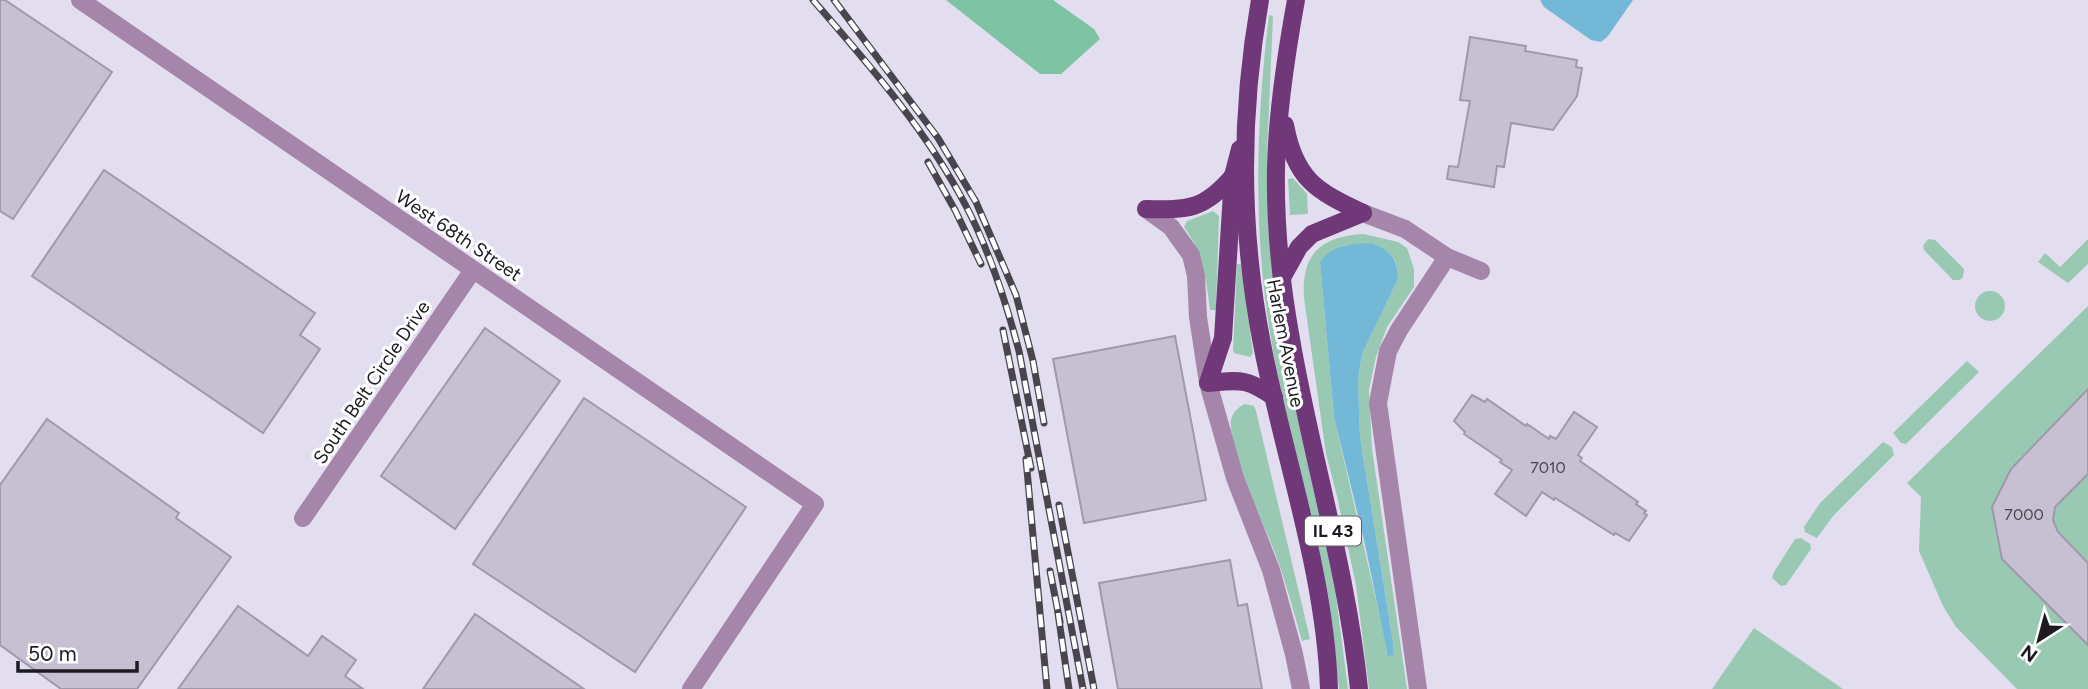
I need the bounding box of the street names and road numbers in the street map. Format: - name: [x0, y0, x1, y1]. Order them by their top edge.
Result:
- street label: West 68th Street: [391, 185, 526, 286]
- street label: Harlem Avenue: [1262, 277, 1309, 409]
- street label: South Belt Circle Drive: [308, 296, 435, 468]
- road number: IL 43: [1305, 516, 1361, 546]

